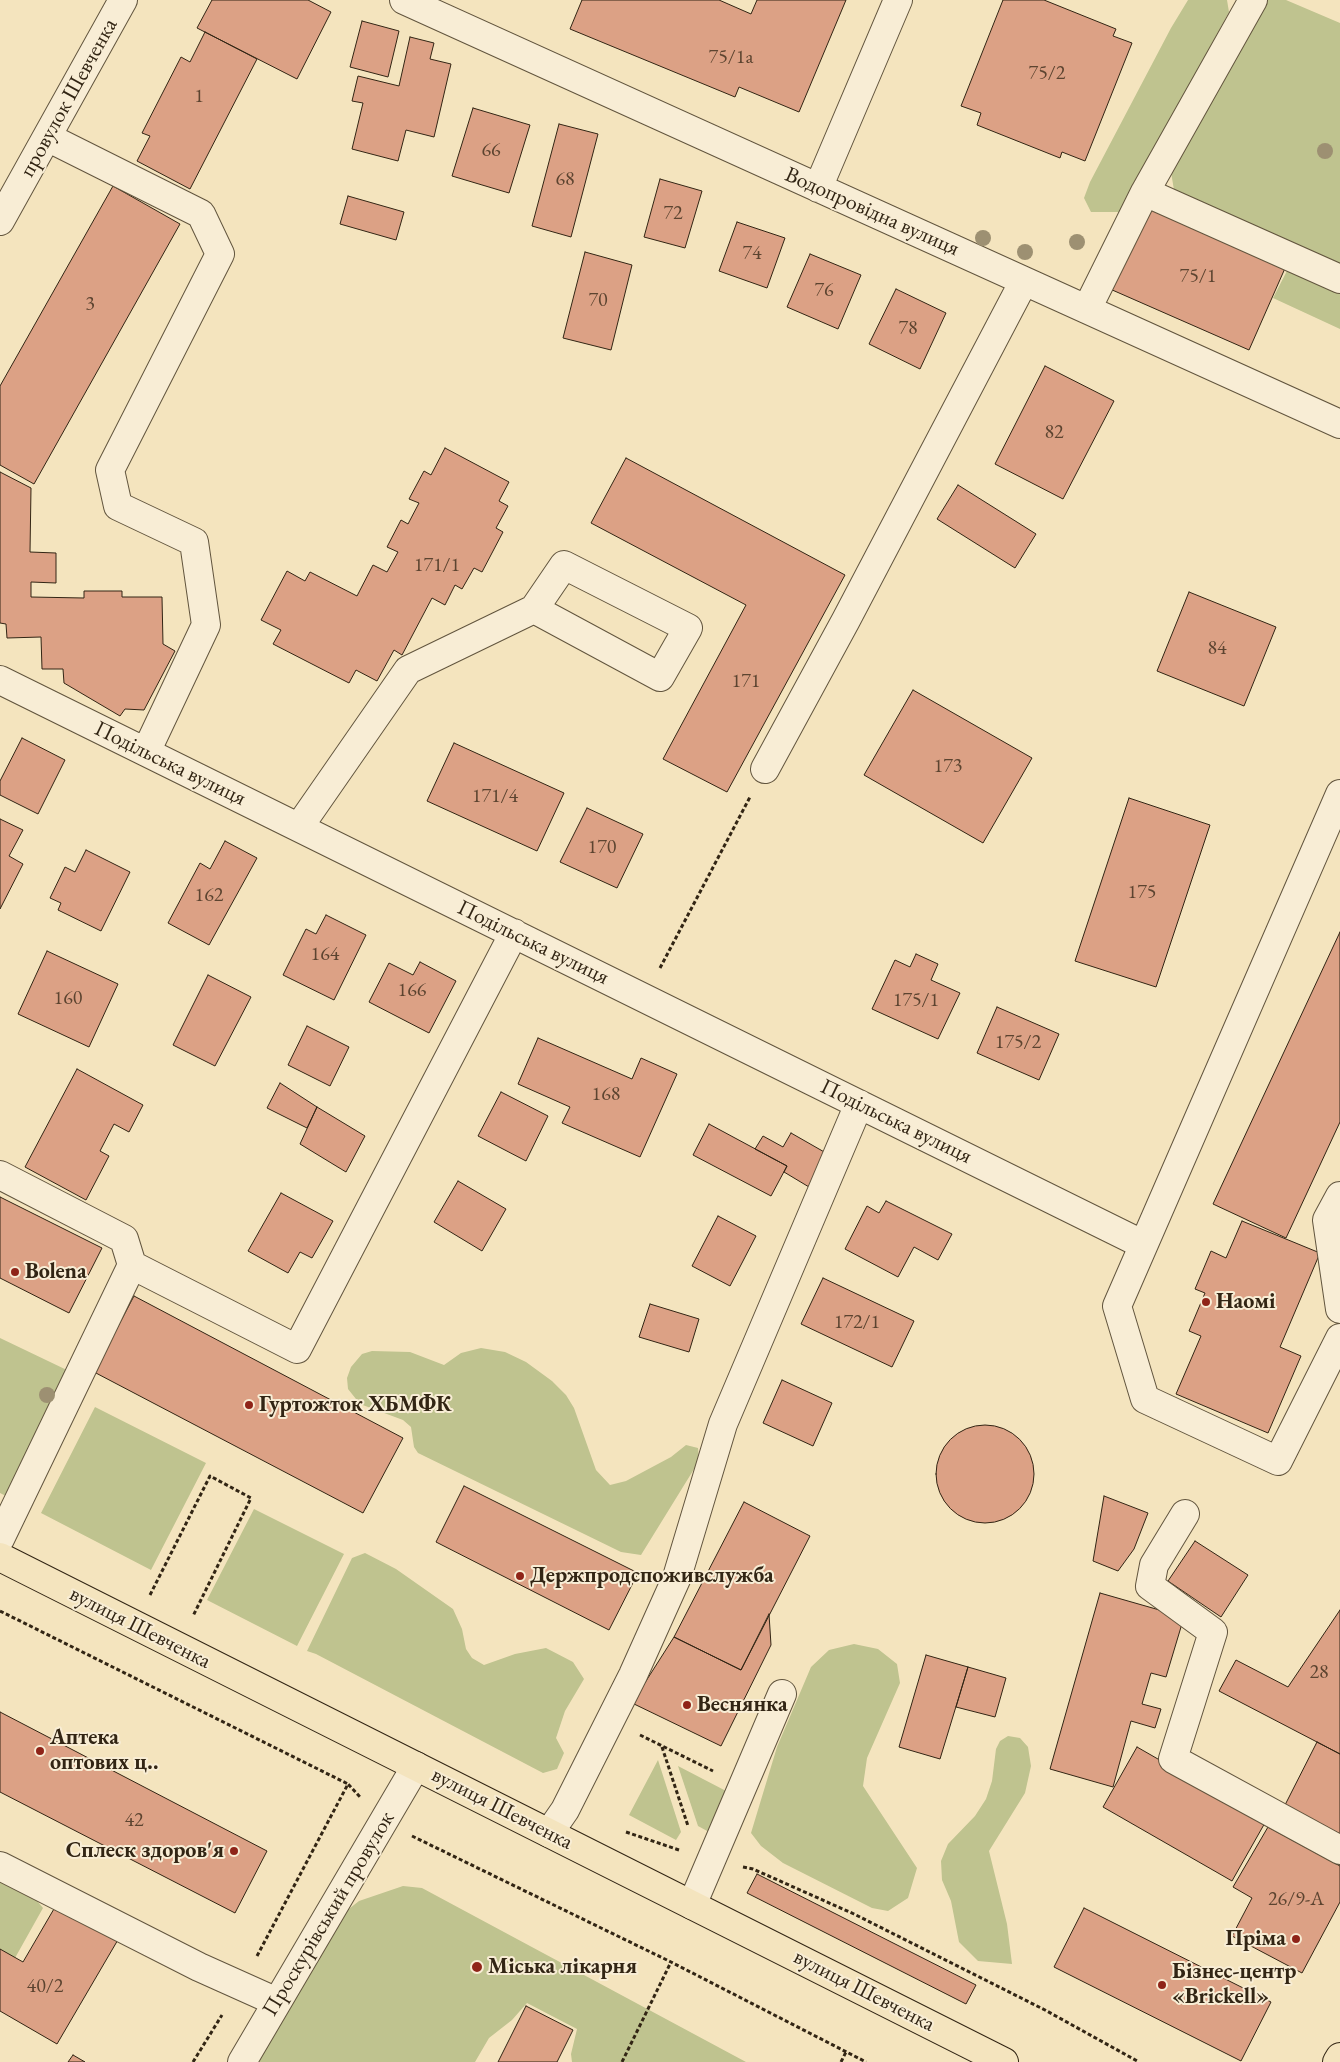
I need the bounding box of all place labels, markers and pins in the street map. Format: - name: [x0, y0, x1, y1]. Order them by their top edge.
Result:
- place label: Bolena: [25, 1259, 87, 1285]
- marker: Bolena: [9, 1266, 21, 1278]
- place label: Наомі: [1216, 1289, 1276, 1315]
- marker: Наомі: [1200, 1296, 1212, 1308]
- place label: Гуртожток ХБМФК: [259, 1392, 451, 1418]
- marker: Гуртожток ХБМФК: [243, 1399, 255, 1411]
- place label: Держпродспоживслужба: [530, 1563, 774, 1589]
- marker: Держпродспоживслужба: [514, 1570, 526, 1582]
- place label: Веснянка: [697, 1692, 788, 1718]
- marker: Веснянка: [681, 1699, 693, 1711]
- place label: Аптека оптових ц‥: [50, 1725, 158, 1776]
- marker: Аптека оптових ц‥: [34, 1745, 46, 1757]
- place label: Сплеск здоров'я: [66, 1838, 224, 1864]
- marker: Сплеск здоров'я: [228, 1845, 240, 1857]
- place label: Пріма: [1226, 1926, 1286, 1952]
- marker: Пріма: [1290, 1933, 1302, 1945]
- place label: Міська лікарня: [488, 1954, 637, 1980]
- place label: Бізнес-центр «Brickell»: [1172, 1959, 1296, 2010]
- marker: Міська лікарня: [470, 1960, 484, 1974]
- marker: Бізнес-центр «Brickell»: [1156, 1979, 1168, 1991]

